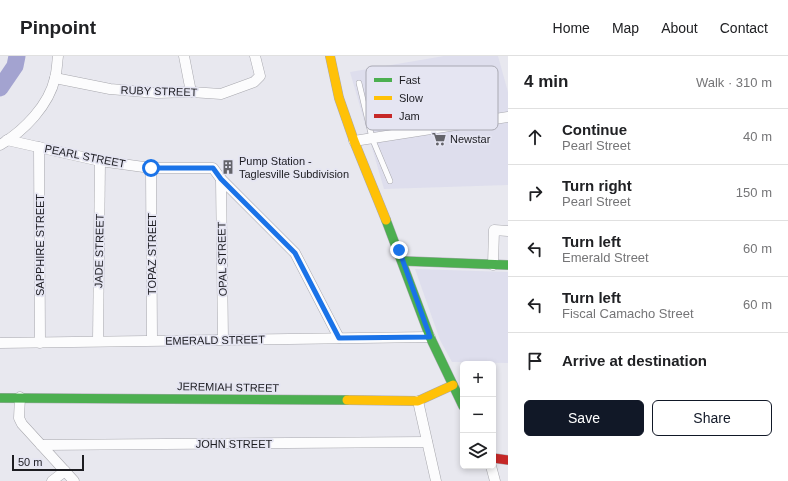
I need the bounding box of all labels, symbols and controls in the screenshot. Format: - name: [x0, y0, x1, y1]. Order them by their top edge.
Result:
- text: Pinpoint: [20, 17, 96, 38]
- text: Home: [553, 20, 590, 36]
- text: Map: [612, 20, 639, 36]
- text: About: [661, 20, 698, 36]
- text: Contact: [720, 20, 768, 36]
- legend: [366, 66, 498, 130]
- text: 4 min: [524, 72, 568, 91]
- text: Fast: [399, 74, 420, 86]
- text: Walk · 310 m: [696, 75, 772, 90]
- street label: RUBY STREET: [120, 84, 198, 98]
- text: Slow: [399, 92, 423, 104]
- text: Jam: [399, 110, 420, 122]
- text: Continue: [562, 121, 627, 138]
- icon: ahead: [524, 126, 546, 148]
- text: 40 m: [743, 129, 772, 144]
- supermarket icon: Newstar: [431, 131, 447, 147]
- place label: Newstar: [450, 133, 491, 145]
- text: Pearl Street: [562, 138, 631, 153]
- street label: PEARL STREET: [44, 142, 127, 170]
- place label: Pump Station - Taglesville Subdivision: [239, 155, 349, 180]
- route start: [142, 159, 160, 177]
- building icon: Pump Station - Taglesville Subdivision: [220, 159, 236, 175]
- text: Turn right: [562, 177, 632, 194]
- icon: right: [524, 182, 546, 204]
- text: 150 m: [736, 185, 772, 200]
- street label: SAPPHIRE STREET: [34, 194, 46, 296]
- text: Pearl Street: [562, 194, 631, 209]
- street label: JADE STREET: [92, 213, 106, 288]
- street label: TOPAZ STREET: [146, 213, 158, 295]
- street label: OPAL STREET: [215, 221, 229, 296]
- text: Turn left: [562, 233, 621, 250]
- icon: left: [524, 238, 546, 260]
- route end: [390, 241, 408, 259]
- text: 60 m: [743, 241, 772, 256]
- text: Emerald Street: [562, 250, 649, 265]
- text: Turn left: [562, 289, 621, 306]
- icon: left: [524, 294, 546, 316]
- text: 60 m: [743, 297, 772, 312]
- text: Fiscal Camacho Street: [562, 306, 694, 321]
- street label: EMERALD STREET: [165, 333, 265, 347]
- icon: arrive: [524, 350, 546, 372]
- text: Arrive at destination: [562, 352, 707, 369]
- map controls: [460, 361, 496, 469]
- button: +: [460, 361, 496, 397]
- street label: JEREMIAH STREET: [177, 380, 279, 394]
- button: −: [460, 397, 496, 433]
- button: Save: [524, 400, 644, 436]
- button: Share: [652, 400, 772, 436]
- button: layers: [460, 433, 496, 469]
- street label: JOHN STREET: [196, 438, 272, 450]
- scale bar: [12, 453, 84, 472]
- text: 50 m: [18, 456, 42, 468]

